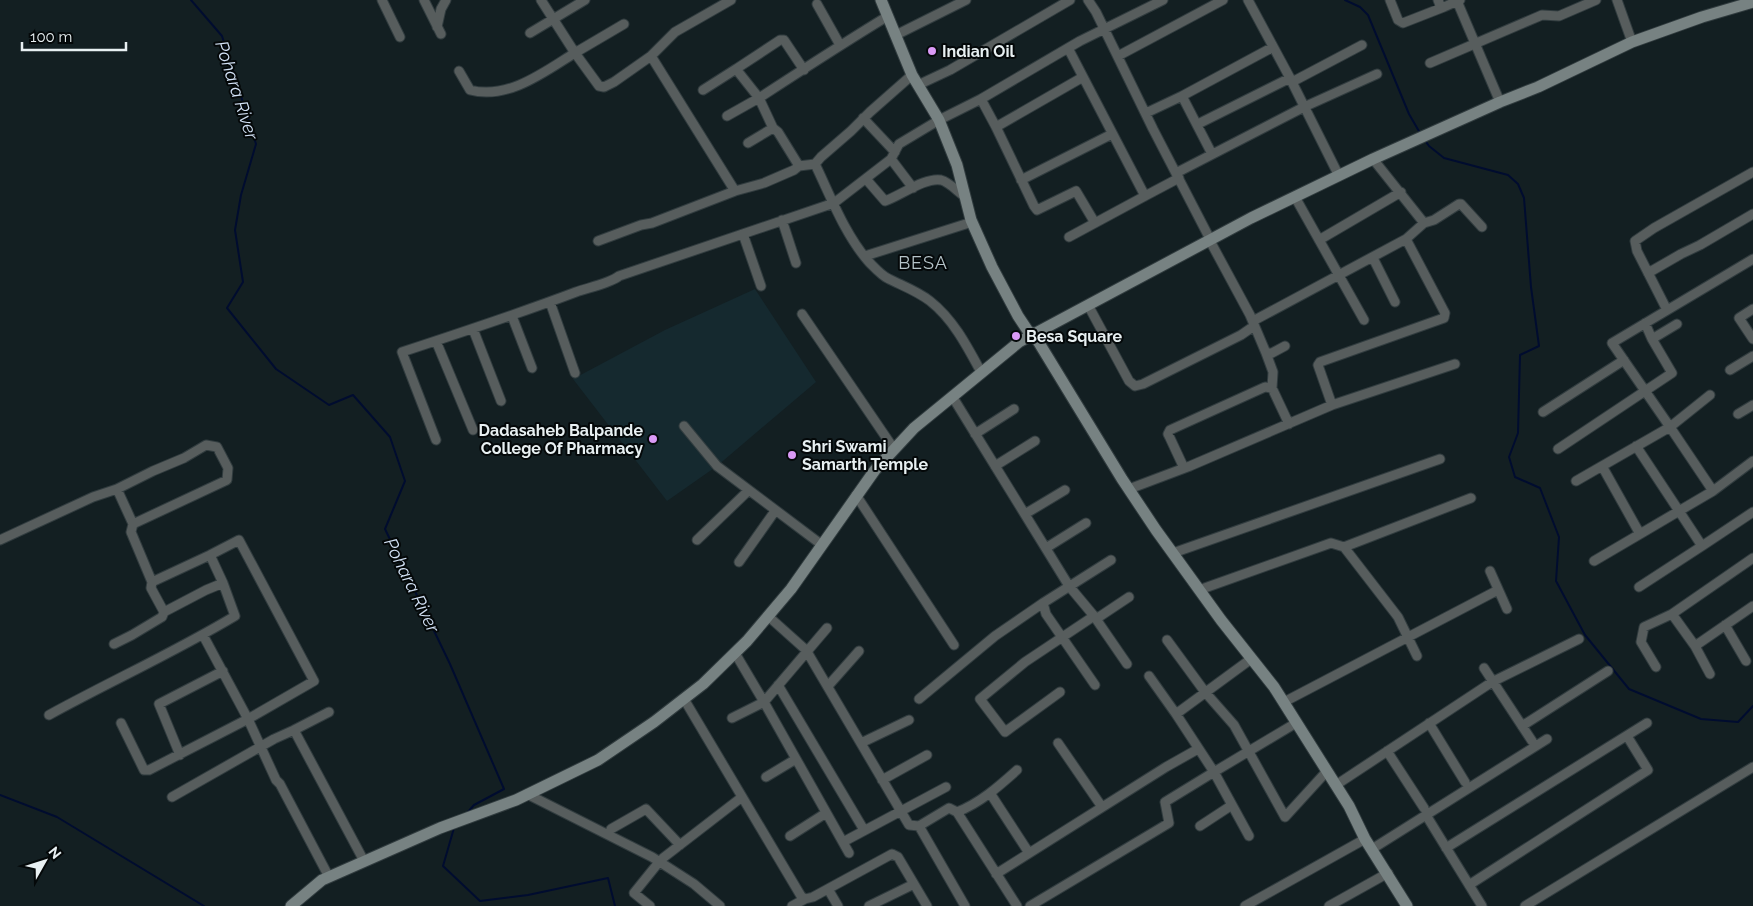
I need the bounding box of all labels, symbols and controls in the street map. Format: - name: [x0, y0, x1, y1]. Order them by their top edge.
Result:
- scale bar: [22, 20, 126, 52]
- text: 100 m: [30, 28, 72, 46]
- water label: Pohara River: [211, 38, 263, 143]
- place label: Indian Oil: [942, 42, 1015, 61]
- marker: Indian Oil: [926, 45, 938, 57]
- district label: BESA: [898, 252, 948, 273]
- place label: Besa Square: [1026, 327, 1123, 346]
- marker: Besa Square: [1010, 330, 1022, 342]
- place label: Dadasaheb Balpande College Of Pharmacy: [479, 421, 643, 458]
- marker: Dadasaheb Balpande College Of Pharmacy: [647, 433, 659, 445]
- place label: Shri Swami Samarth Temple: [802, 437, 928, 474]
- marker: Shri Swami Samarth Temple: [786, 449, 798, 461]
- water label: Pohara River: [380, 534, 444, 636]
- north arrow: [20, 836, 70, 886]
- text: N: [46, 844, 65, 862]

